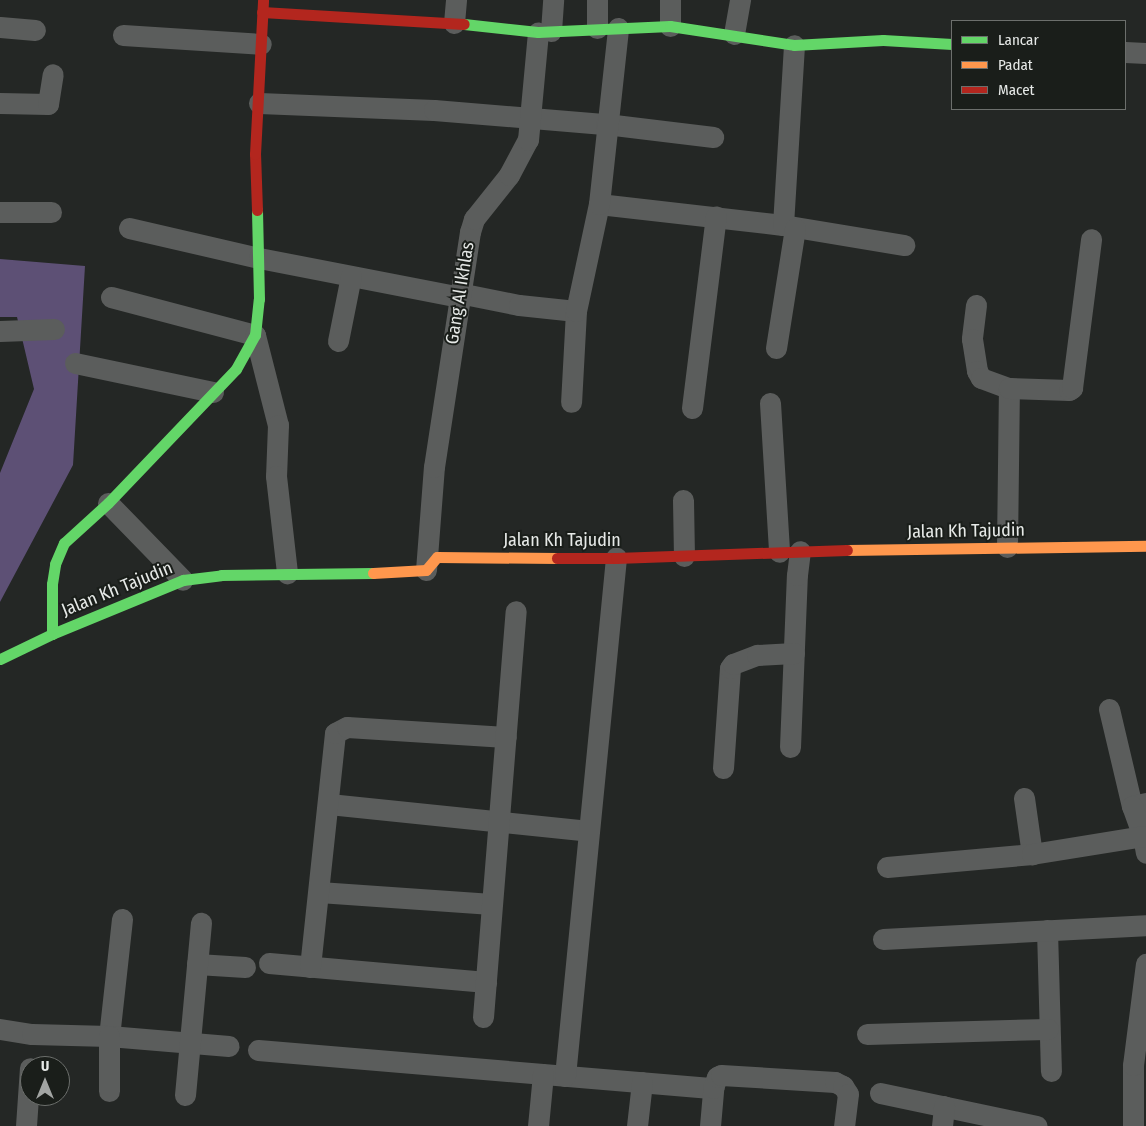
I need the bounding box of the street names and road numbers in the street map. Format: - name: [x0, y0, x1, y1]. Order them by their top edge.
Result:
- street label: Gang Al Ikhlas: [441, 240, 479, 346]
- street label: Jalan Kh Tajudin: [907, 519, 1025, 543]
- street label: Jalan Kh Tajudin: [503, 529, 621, 551]
- street label: Jalan Kh Tajudin: [58, 557, 176, 621]

